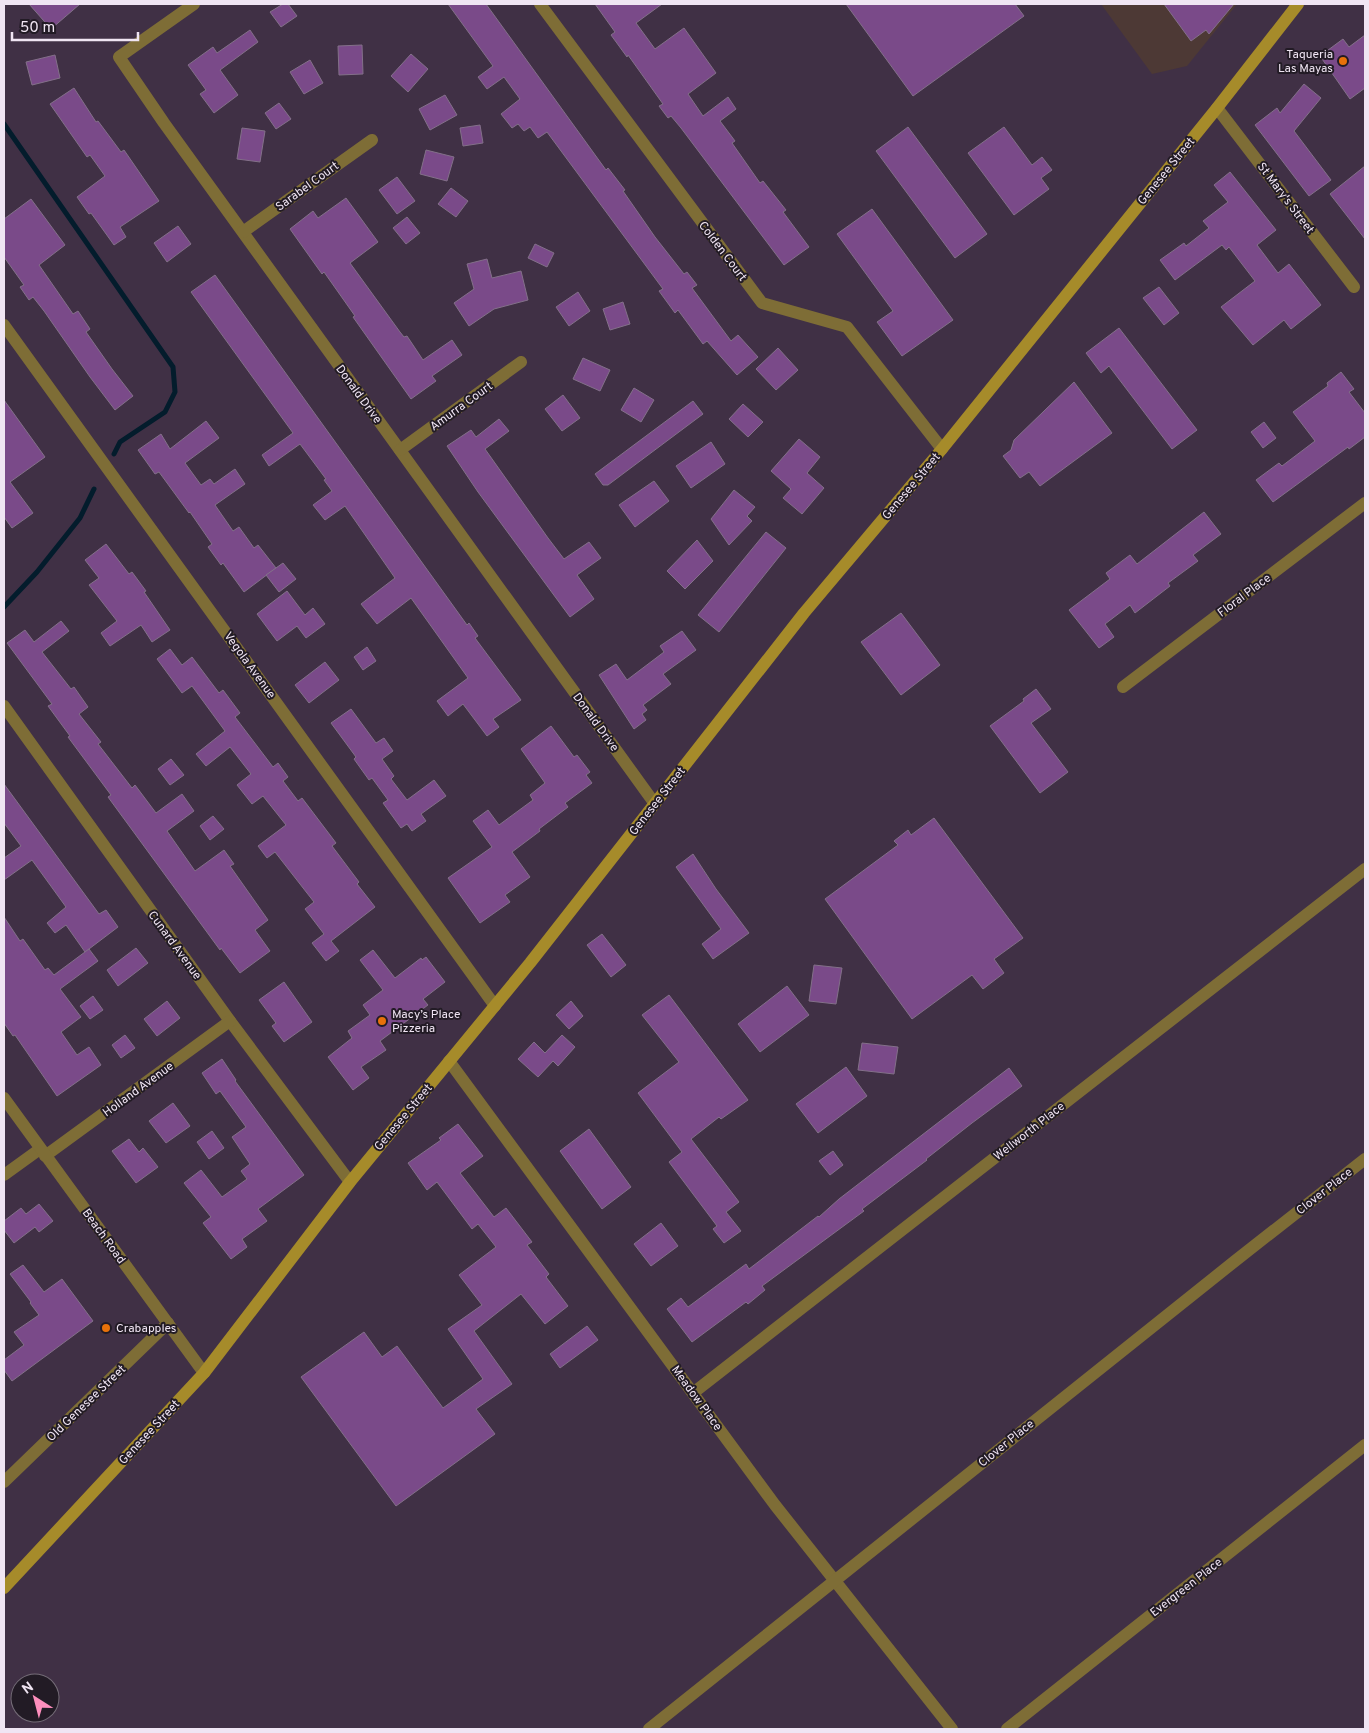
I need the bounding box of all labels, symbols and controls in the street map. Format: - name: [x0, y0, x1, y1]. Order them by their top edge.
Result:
- scale bar: [12, 10, 139, 42]
- text: 50 m: [20, 19, 55, 38]
- place label: Taqueria Las Mayas: [1278, 47, 1333, 77]
- marker: Taqueria Las Mayas: [1337, 55, 1349, 67]
- street label: Genesee Street: [1135, 134, 1199, 209]
- street label: Sarabel Court: [273, 158, 342, 215]
- street label: St Mary's Street: [1253, 160, 1317, 238]
- street label: Colden Court: [694, 218, 750, 285]
- street label: Donald Drive: [331, 362, 385, 427]
- street label: Amurra Court: [427, 379, 496, 435]
- street label: Genesee Street: [879, 450, 944, 523]
- street label: Floral Place: [1215, 570, 1275, 621]
- street label: Vegola Avenue: [220, 629, 279, 702]
- street label: Donald Drive: [568, 690, 622, 755]
- street label: Genesee Street: [626, 764, 690, 839]
- street label: Cunard Avenue: [144, 908, 205, 983]
- place label: Macy’s Place Pizzeria: [392, 1007, 461, 1037]
- marker: Macy’s Place Pizzeria: [376, 1015, 388, 1027]
- street label: Holland Avenue: [100, 1059, 177, 1121]
- street label: Genesee Street: [371, 1081, 436, 1154]
- street label: Wellworth Place: [991, 1099, 1068, 1165]
- street label: Clover Place: [1293, 1165, 1356, 1219]
- street label: Beach Road: [78, 1206, 129, 1267]
- place label: Crabapples: [116, 1321, 177, 1337]
- marker: Crabapples: [100, 1322, 112, 1334]
- street label: Old Genesee Street: [44, 1362, 130, 1446]
- street label: Meadow Place: [667, 1363, 725, 1434]
- street label: Genesee Street: [116, 1397, 184, 1468]
- street label: Clover Place: [975, 1416, 1038, 1471]
- street label: Evergreen Place: [1147, 1555, 1226, 1621]
- north arrow: [10, 1673, 60, 1723]
- text: N: [19, 1679, 37, 1699]

